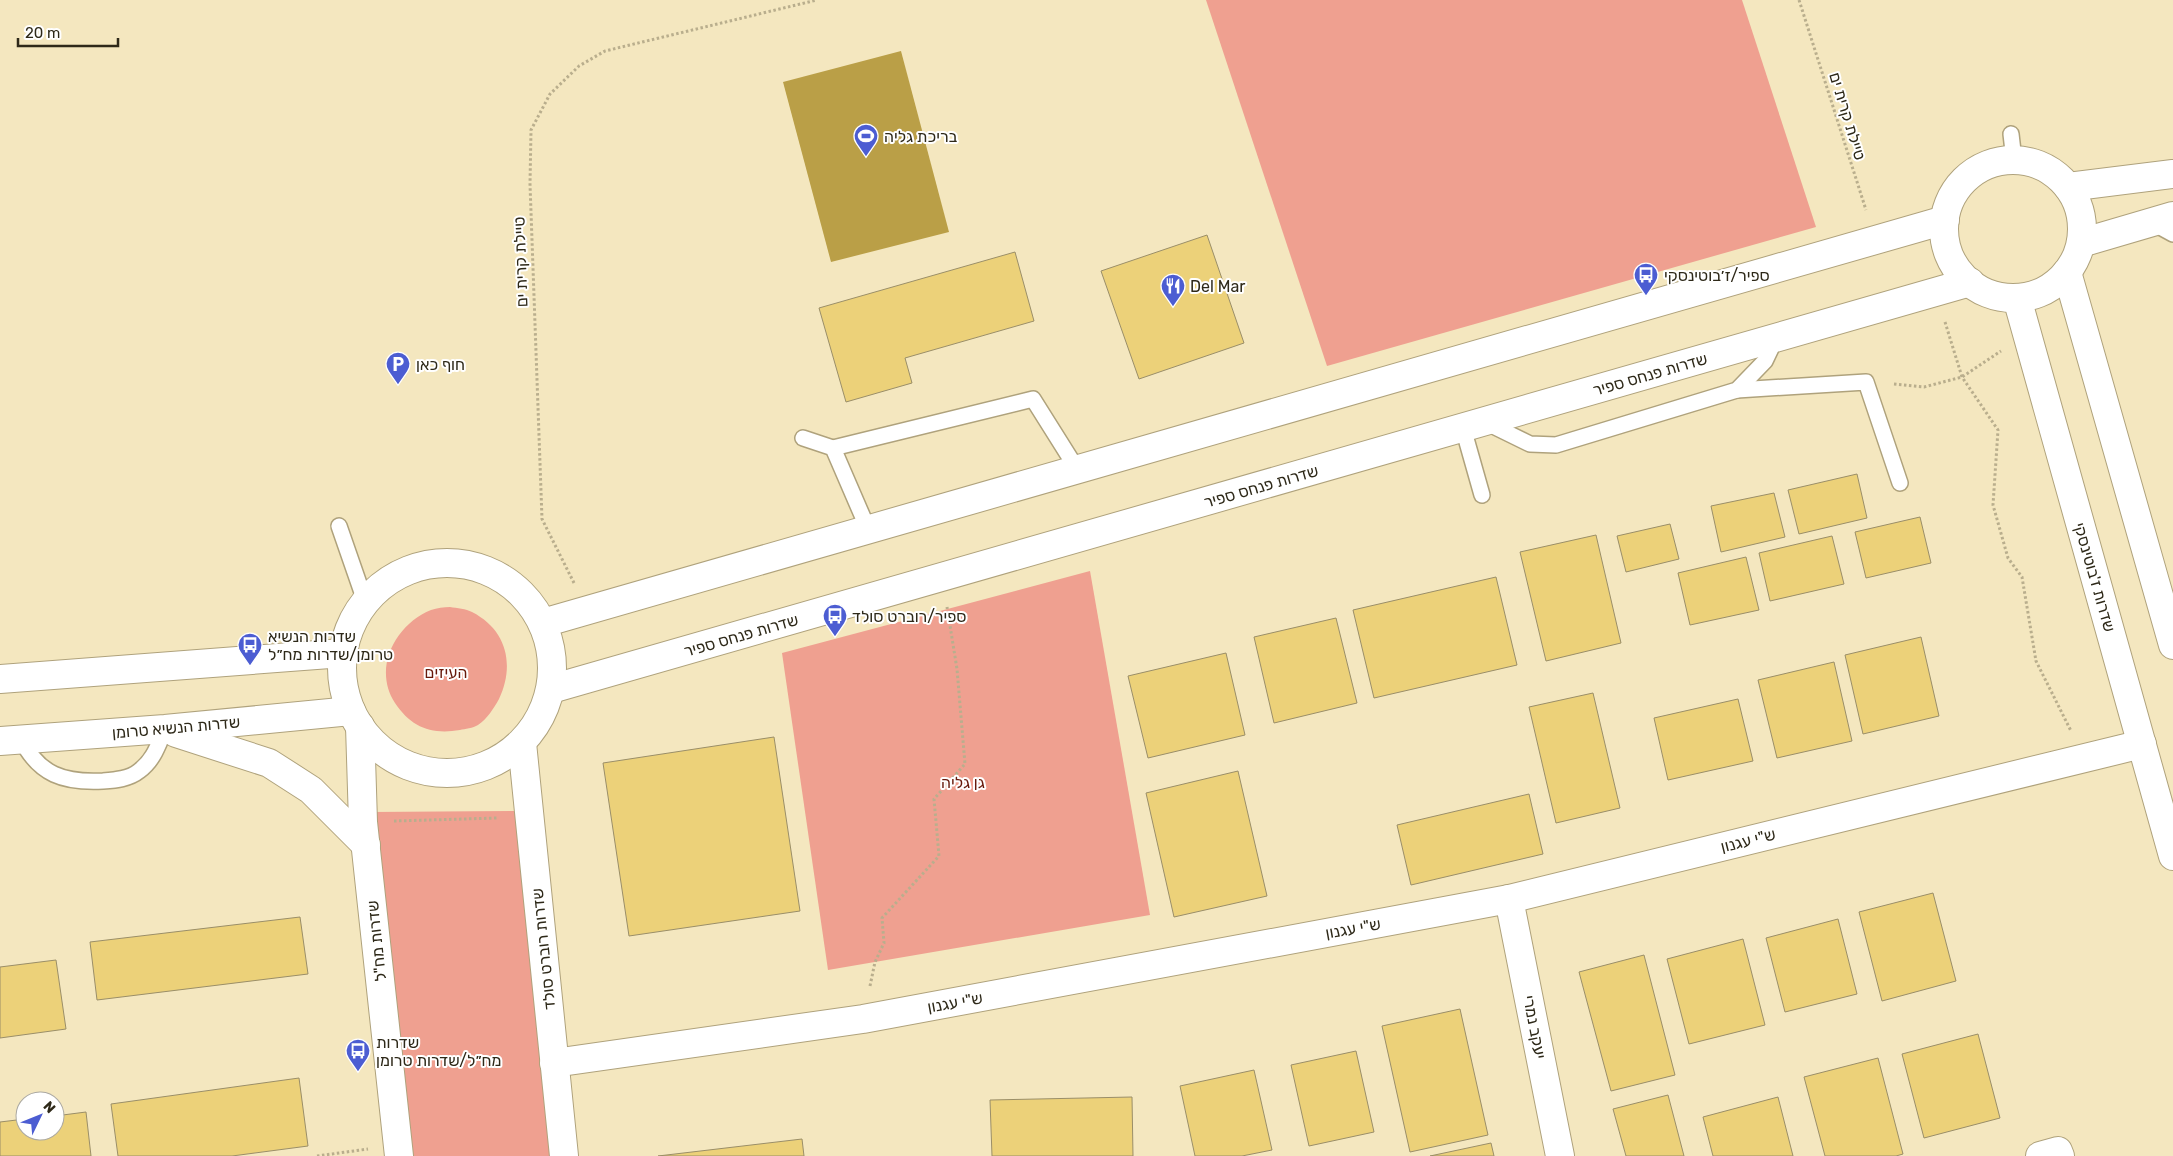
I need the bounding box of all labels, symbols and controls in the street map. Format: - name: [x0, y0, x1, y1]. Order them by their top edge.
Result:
- scale bar: [18, 15, 118, 47]
- text: 20 m: [25, 24, 60, 42]
- street label: טיילת קרית ים: [1825, 70, 1870, 162]
- sports icon: בריכת גליה: [853, 123, 879, 157]
- place label: בריכת גליה: [884, 127, 958, 146]
- street label: טיילת קרית ים: [509, 216, 532, 308]
- bus stop icon: ספיר/ז׳בוטינסקי: [1633, 262, 1659, 296]
- place label: ספיר/ז׳בוטינסקי: [1664, 266, 1770, 285]
- restaurant icon: Del Mar: [1160, 273, 1186, 307]
- place label: Del Mar: [1190, 277, 1245, 296]
- street label: שדרות פנחס ספיר: [1591, 349, 1710, 400]
- parking icon: חוף כאן: [385, 351, 411, 385]
- place label: חוף כאן: [416, 355, 465, 374]
- street label: שדרות פנחס ספיר: [1202, 461, 1321, 512]
- street label: שדרות ז'בוטינסקי: [2070, 520, 2119, 634]
- bus stop icon: ספיר/רוברט סולד: [822, 603, 848, 637]
- place label: ספיר/רוברט סולד: [852, 607, 967, 626]
- street label: שדרות פנחס ספיר: [682, 610, 801, 661]
- place label: שדרות הנשיא טרומן/שדרות מח״ל: [268, 627, 393, 664]
- bus stop icon: שדרות הנשיא טרומן/שדרות מח״ל: [237, 632, 263, 666]
- park label: העיזים: [425, 663, 467, 682]
- street label: שדרות הנשיא טרומן: [111, 712, 241, 743]
- park label: גן גליה: [941, 773, 985, 792]
- street label: ש"י עגנון: [1719, 825, 1778, 856]
- street label: שדרות רוברט סולד: [528, 887, 559, 1011]
- street label: שדרות מח"ל: [363, 900, 390, 982]
- street label: ש"י עגנון: [1324, 914, 1382, 943]
- street label: ש"י עגנון: [926, 988, 984, 1017]
- street label: יעקב נמרי: [1519, 994, 1550, 1061]
- place label: שדרות מח״ל/שדרות טרומן: [376, 1033, 502, 1070]
- bus stop icon: שדרות מח״ל/שדרות טרומן: [345, 1038, 371, 1072]
- north arrow: [15, 1091, 65, 1141]
- text: N: [39, 1098, 59, 1117]

